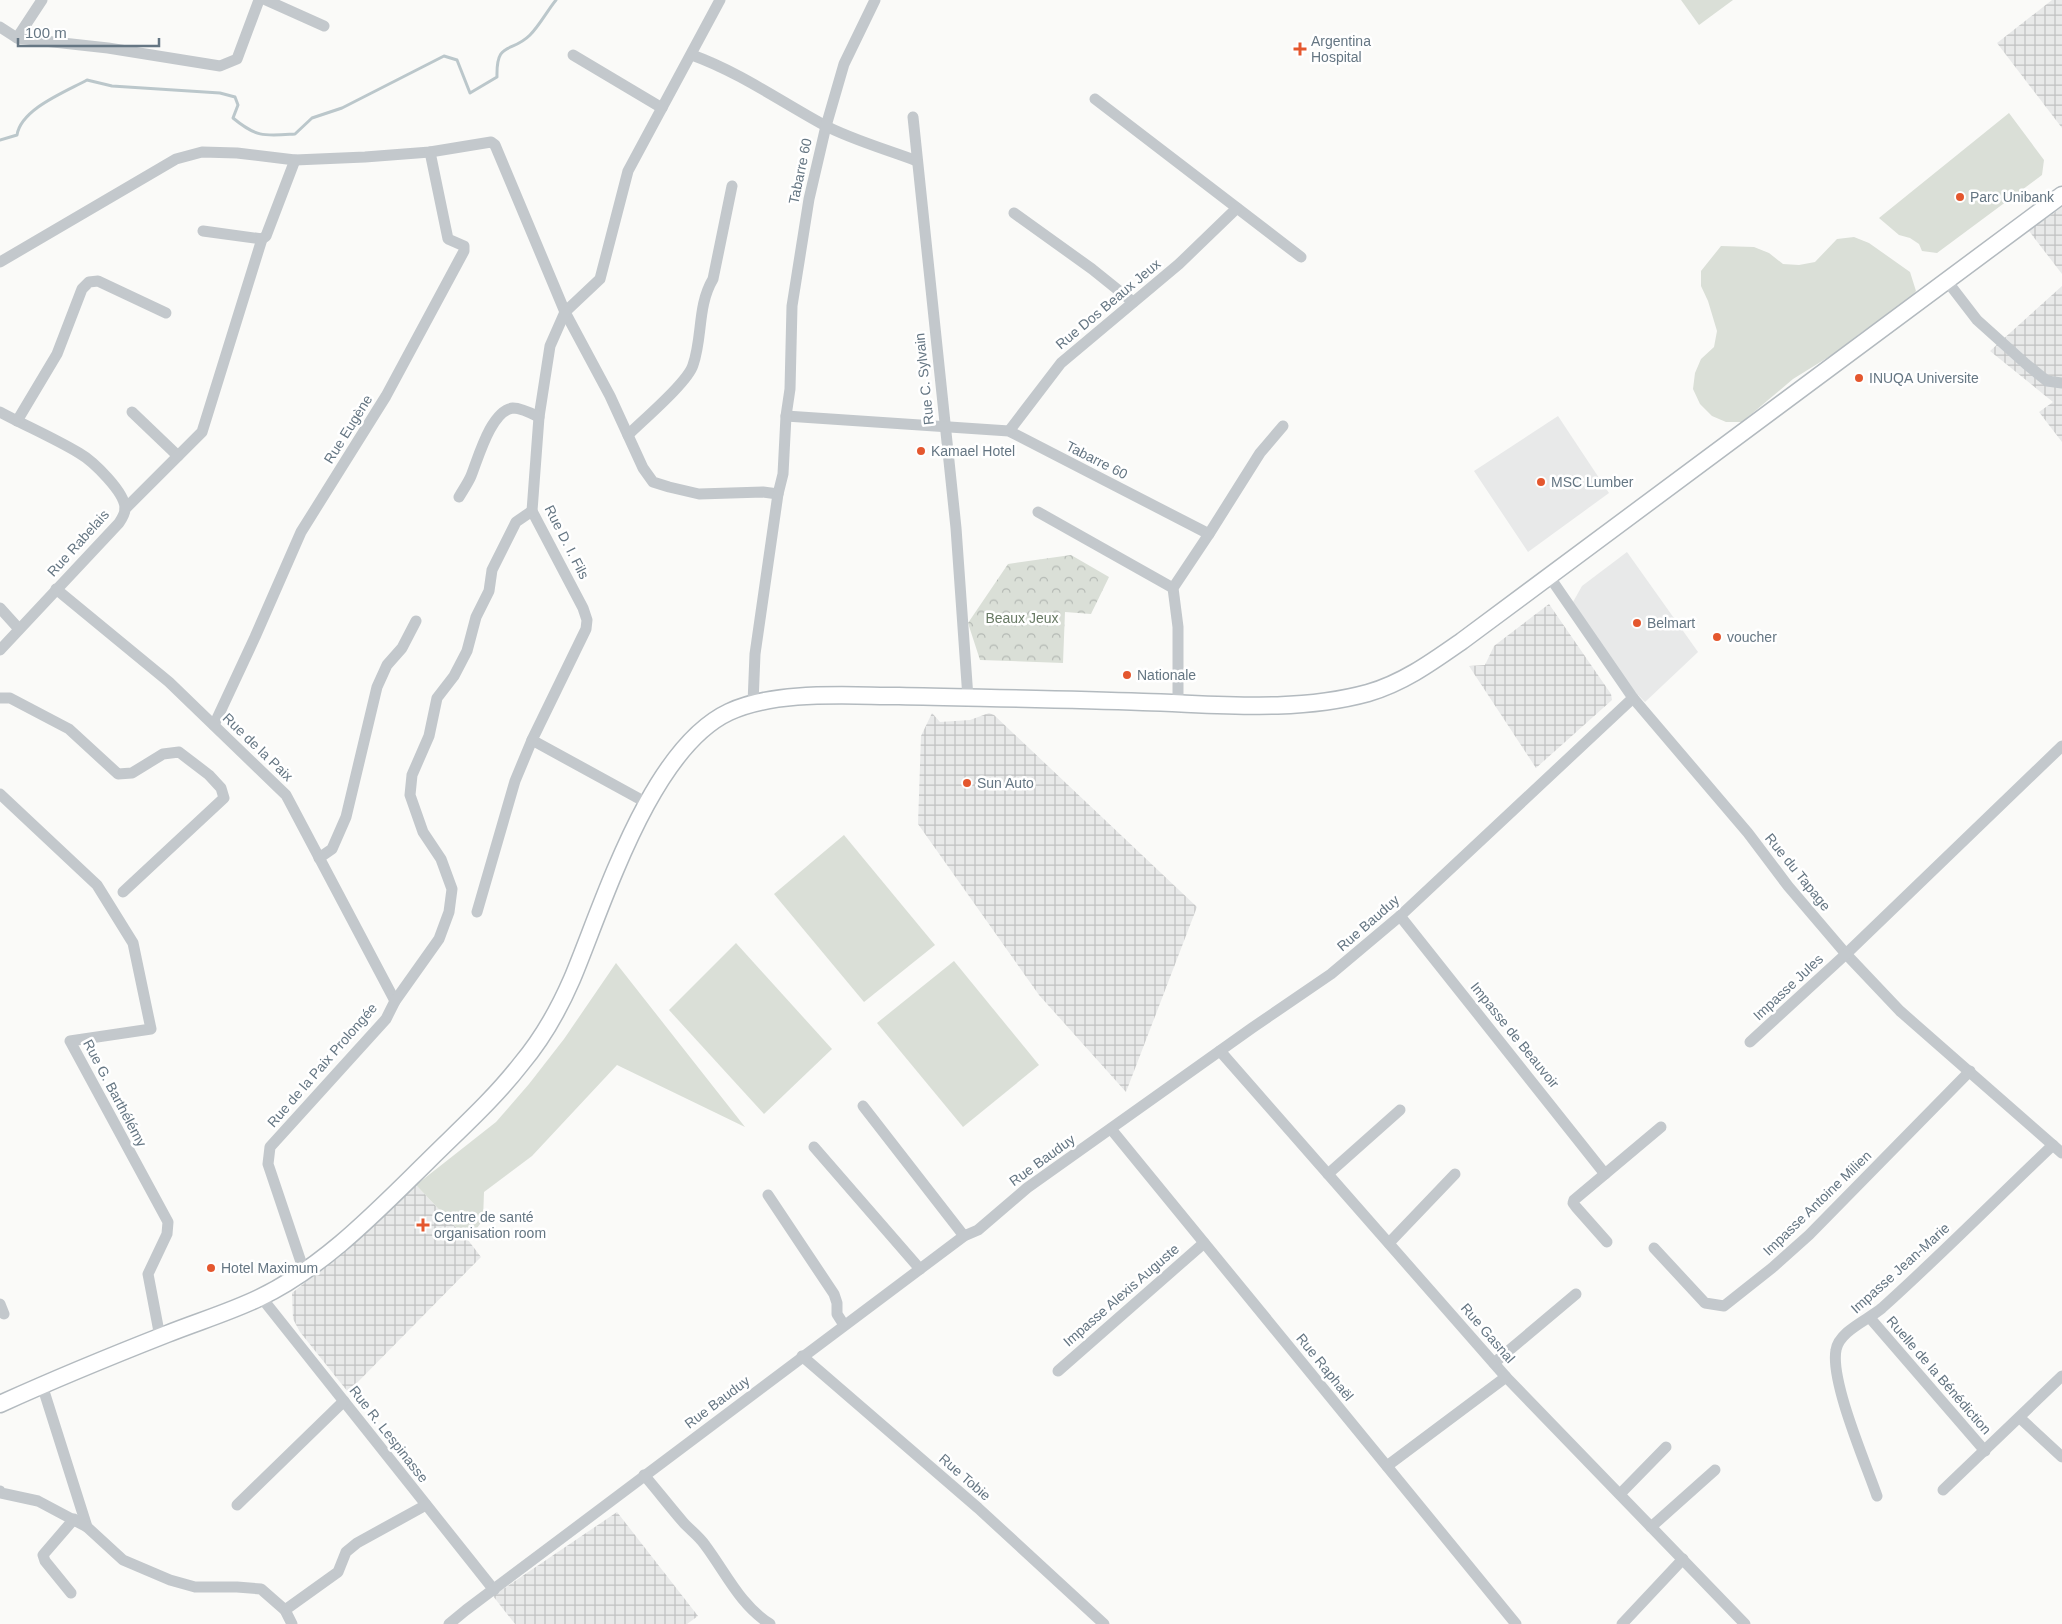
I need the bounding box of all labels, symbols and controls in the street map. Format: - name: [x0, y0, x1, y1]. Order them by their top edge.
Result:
- scale bar: [18, 15, 159, 47]
- text: 100 m: [25, 24, 67, 41]
- place label: Argentina Hospital: [1311, 33, 1371, 65]
- marker: Argentina Hospital: [1293, 42, 1307, 56]
- street label: Tabarre 60: [785, 136, 815, 205]
- place label: Parc Unibank: [1970, 189, 2055, 205]
- marker: Parc Unibank: [1954, 191, 1966, 203]
- street label: Rue Dos Beaux Jeux: [1052, 256, 1164, 352]
- street label: Rue C. Sylvain: [911, 332, 937, 426]
- place label: INUQA Universite: [1869, 370, 1979, 386]
- marker: INUQA Universite: [1853, 372, 1865, 384]
- street label: Rue Eugène: [321, 392, 376, 466]
- street label: Tabarre 60: [1064, 438, 1131, 482]
- place label: Kamael Hotel: [931, 443, 1015, 459]
- marker: Kamael Hotel: [915, 445, 927, 457]
- place label: MSC Lumber: [1551, 474, 1634, 490]
- marker: MSC Lumber: [1535, 476, 1547, 488]
- street label: Rue D. I. Fils: [542, 502, 592, 582]
- street label: Rue Rabelais: [44, 506, 112, 580]
- park label: Beaux Jeux: [985, 610, 1059, 626]
- place label: Belmart: [1647, 615, 1695, 631]
- marker: Belmart: [1631, 617, 1643, 629]
- place label: voucher: [1727, 629, 1777, 645]
- marker: voucher: [1711, 631, 1723, 643]
- place label: Nationale: [1137, 667, 1196, 683]
- marker: Nationale: [1121, 669, 1133, 681]
- street label: Rue de la Paix: [220, 710, 296, 784]
- place label: Sun Auto: [977, 775, 1034, 791]
- marker: Sun Auto: [961, 777, 973, 789]
- street label: Rue du Tapage: [1762, 830, 1834, 914]
- street label: Rue Bauduy: [1334, 892, 1402, 954]
- street label: Impasse Jules: [1750, 951, 1826, 1023]
- street label: Impasse de Beauvoir: [1467, 979, 1563, 1091]
- street label: Rue de la Paix Prolongée: [264, 1000, 380, 1130]
- street label: Rue G. Barthélémy: [80, 1037, 150, 1149]
- street label: Rue Bauduy: [1006, 1131, 1078, 1189]
- street label: Impasse Antoine Milien: [1760, 1147, 1874, 1259]
- place label: Centre de santé organisation room: [434, 1209, 546, 1241]
- marker: Centre de santé organisation room: [416, 1218, 430, 1232]
- street label: Impasse Jean-Marie: [1848, 1219, 1953, 1316]
- street label: Impasse Alexis Auguste: [1060, 1240, 1182, 1350]
- place label: Hotel Maximum: [221, 1260, 318, 1276]
- marker: Hotel Maximum: [205, 1262, 217, 1274]
- street label: Rue Gasnal: [1458, 1300, 1518, 1366]
- street label: Ruelle de la Bénédiction: [1883, 1313, 1995, 1437]
- street label: Rue Raphaël: [1293, 1330, 1357, 1404]
- street label: Rue Bauduy: [681, 1372, 753, 1432]
- street label: Rue R. Lespinasse: [346, 1382, 432, 1486]
- street label: Rue Tobie: [936, 1450, 994, 1504]

